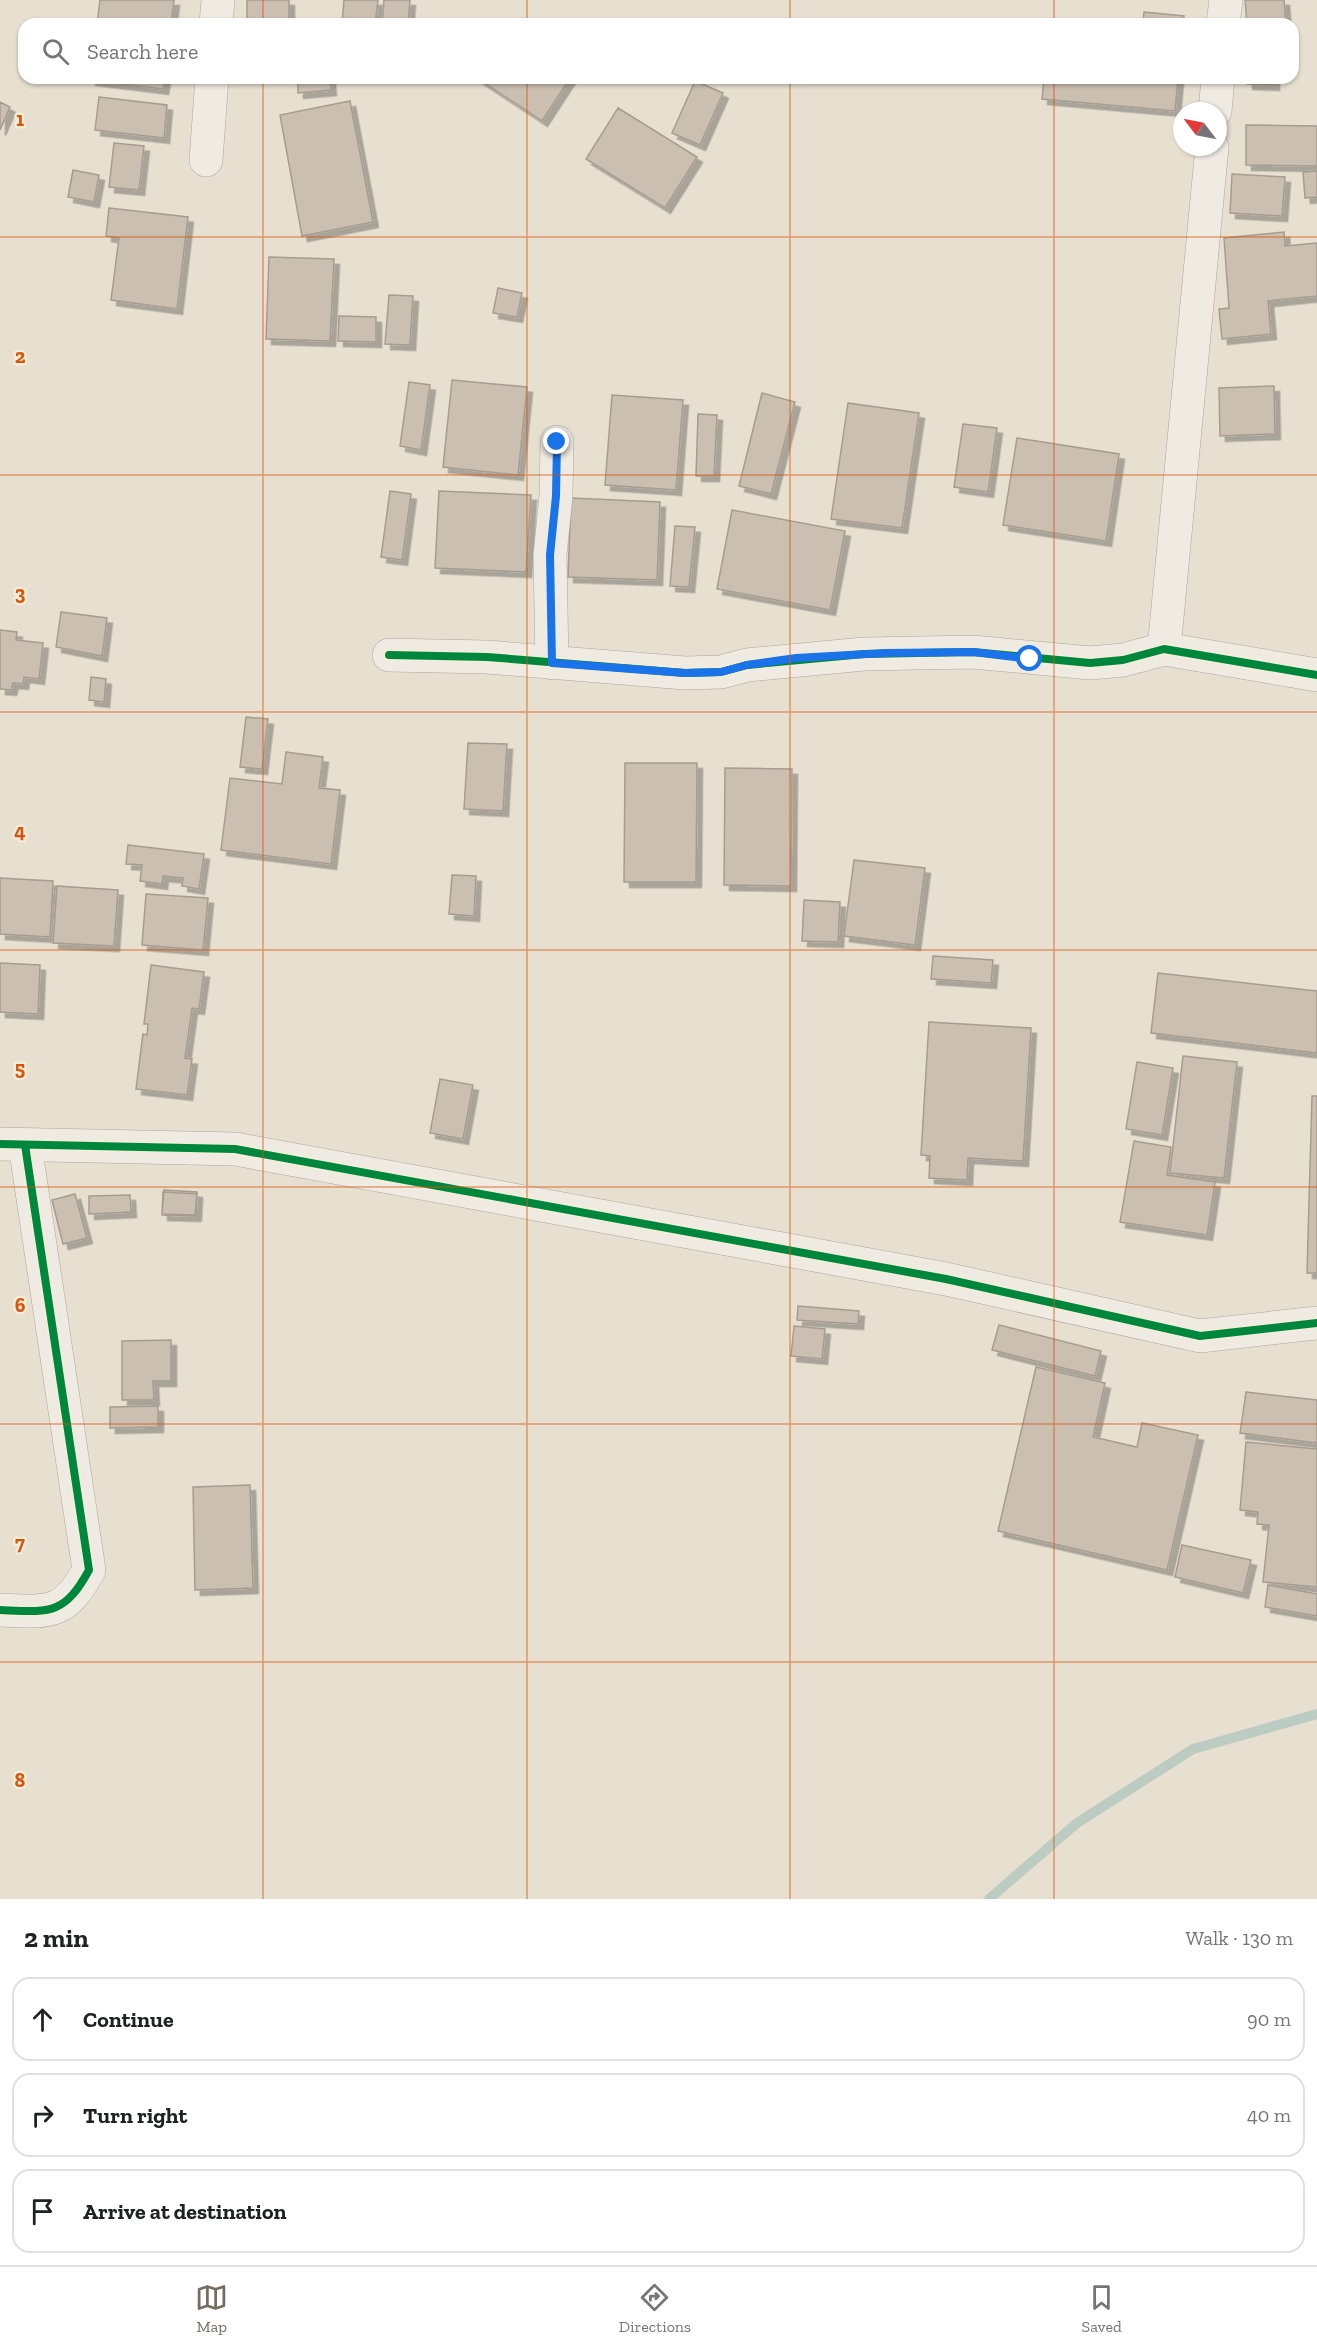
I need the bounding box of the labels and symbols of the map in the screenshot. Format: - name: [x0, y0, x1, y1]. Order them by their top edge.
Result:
- north arrow: [1173, 102, 1227, 156]
- text: 1: [16, 107, 24, 131]
- text: 2: [15, 344, 26, 368]
- route end: [543, 428, 569, 454]
- text: 3: [15, 581, 26, 605]
- route start: [1016, 645, 1042, 671]
- text: 4: [14, 819, 26, 843]
- text: 5: [15, 1056, 25, 1080]
- text: 6: [15, 1293, 26, 1317]
- text: 7: [15, 1531, 25, 1555]
- text: 8: [15, 1768, 26, 1792]

